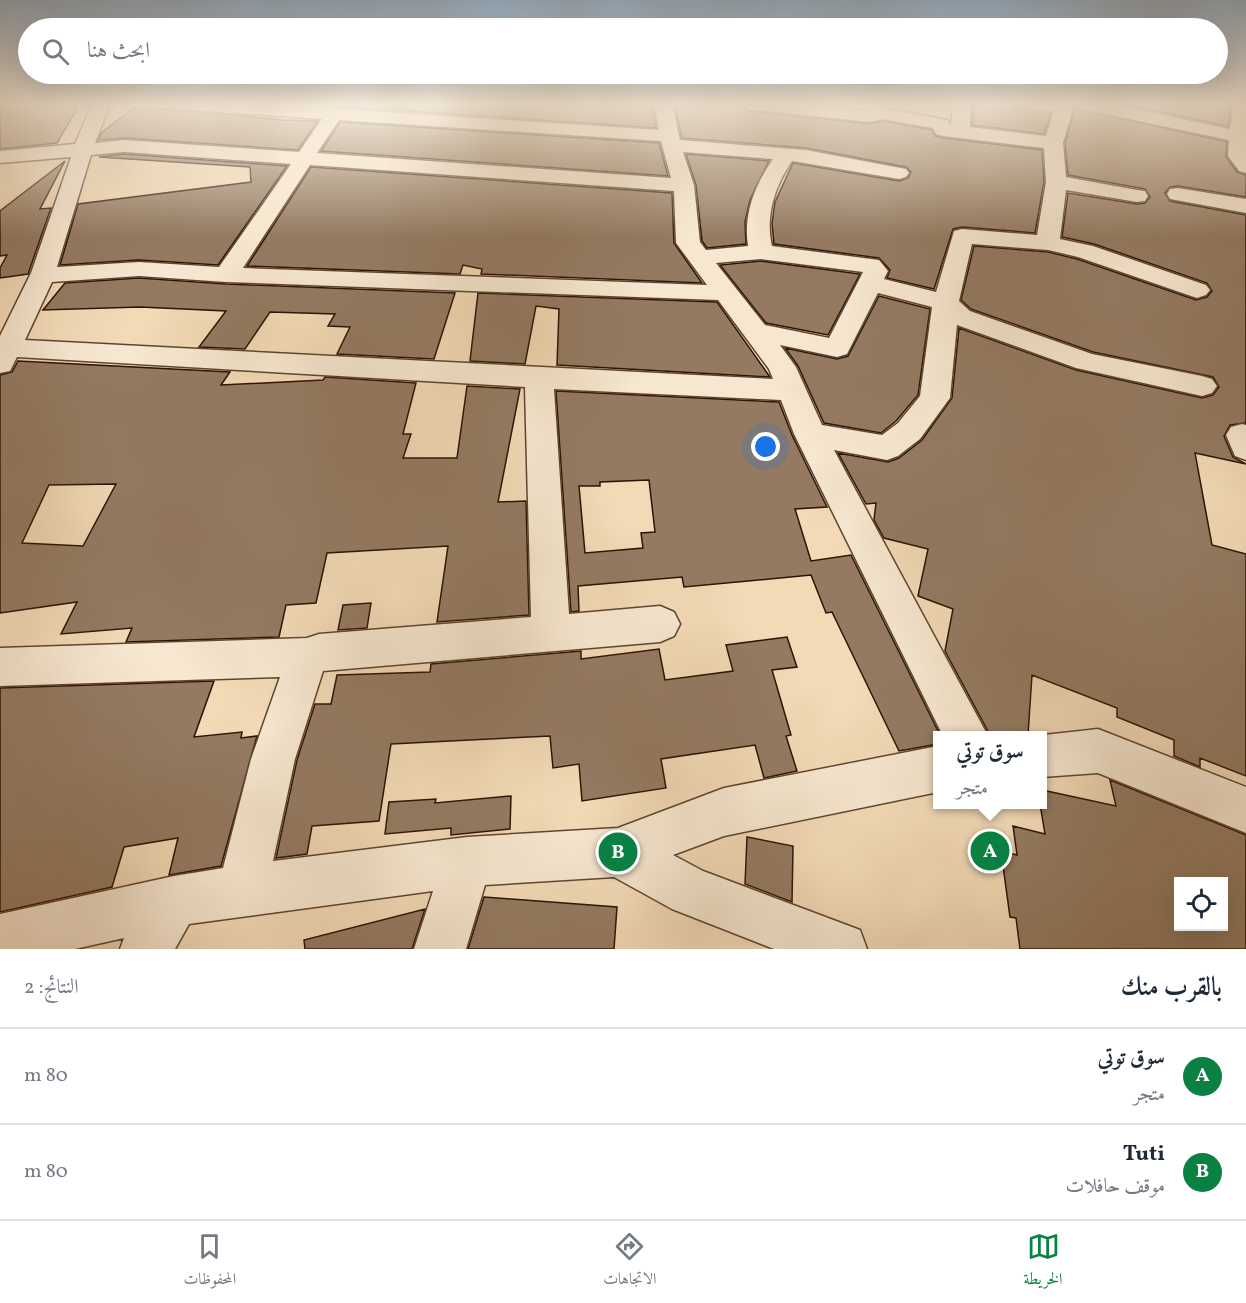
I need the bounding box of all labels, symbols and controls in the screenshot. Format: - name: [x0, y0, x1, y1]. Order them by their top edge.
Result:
- search box: [18, 18, 1228, 84]
- icon: search: [39, 35, 72, 68]
- text: ابحث هنا: [87, 36, 150, 67]
- your location: [751, 432, 780, 461]
- popup: [933, 731, 1047, 809]
- text: سوق توتي: [956, 737, 1024, 768]
- text: متجر: [956, 775, 988, 803]
- pin: A: [970, 828, 1010, 874]
- pin: B: [598, 830, 638, 874]
- map controls: [1174, 877, 1228, 931]
- button: locate: [1174, 877, 1228, 931]
- text: بالقرب منك: [1121, 970, 1222, 1006]
- text: النتائج: 2: [24, 974, 79, 1002]
- text: سوق توتي: [1097, 1043, 1165, 1074]
- text: 80 m: [24, 1062, 68, 1090]
- text: A: [1195, 1062, 1210, 1090]
- text: متجر: [1133, 1081, 1165, 1109]
- text: Tuti: [1123, 1139, 1165, 1170]
- text: 80 m: [24, 1158, 68, 1186]
- text: B: [1196, 1158, 1209, 1186]
- text: موقف حافلات: [1065, 1173, 1165, 1201]
- tab: المحفوظات: [184, 1230, 236, 1294]
- tab: الاتجاهات: [603, 1230, 657, 1294]
- tab: الخريطة: [1024, 1230, 1063, 1294]

